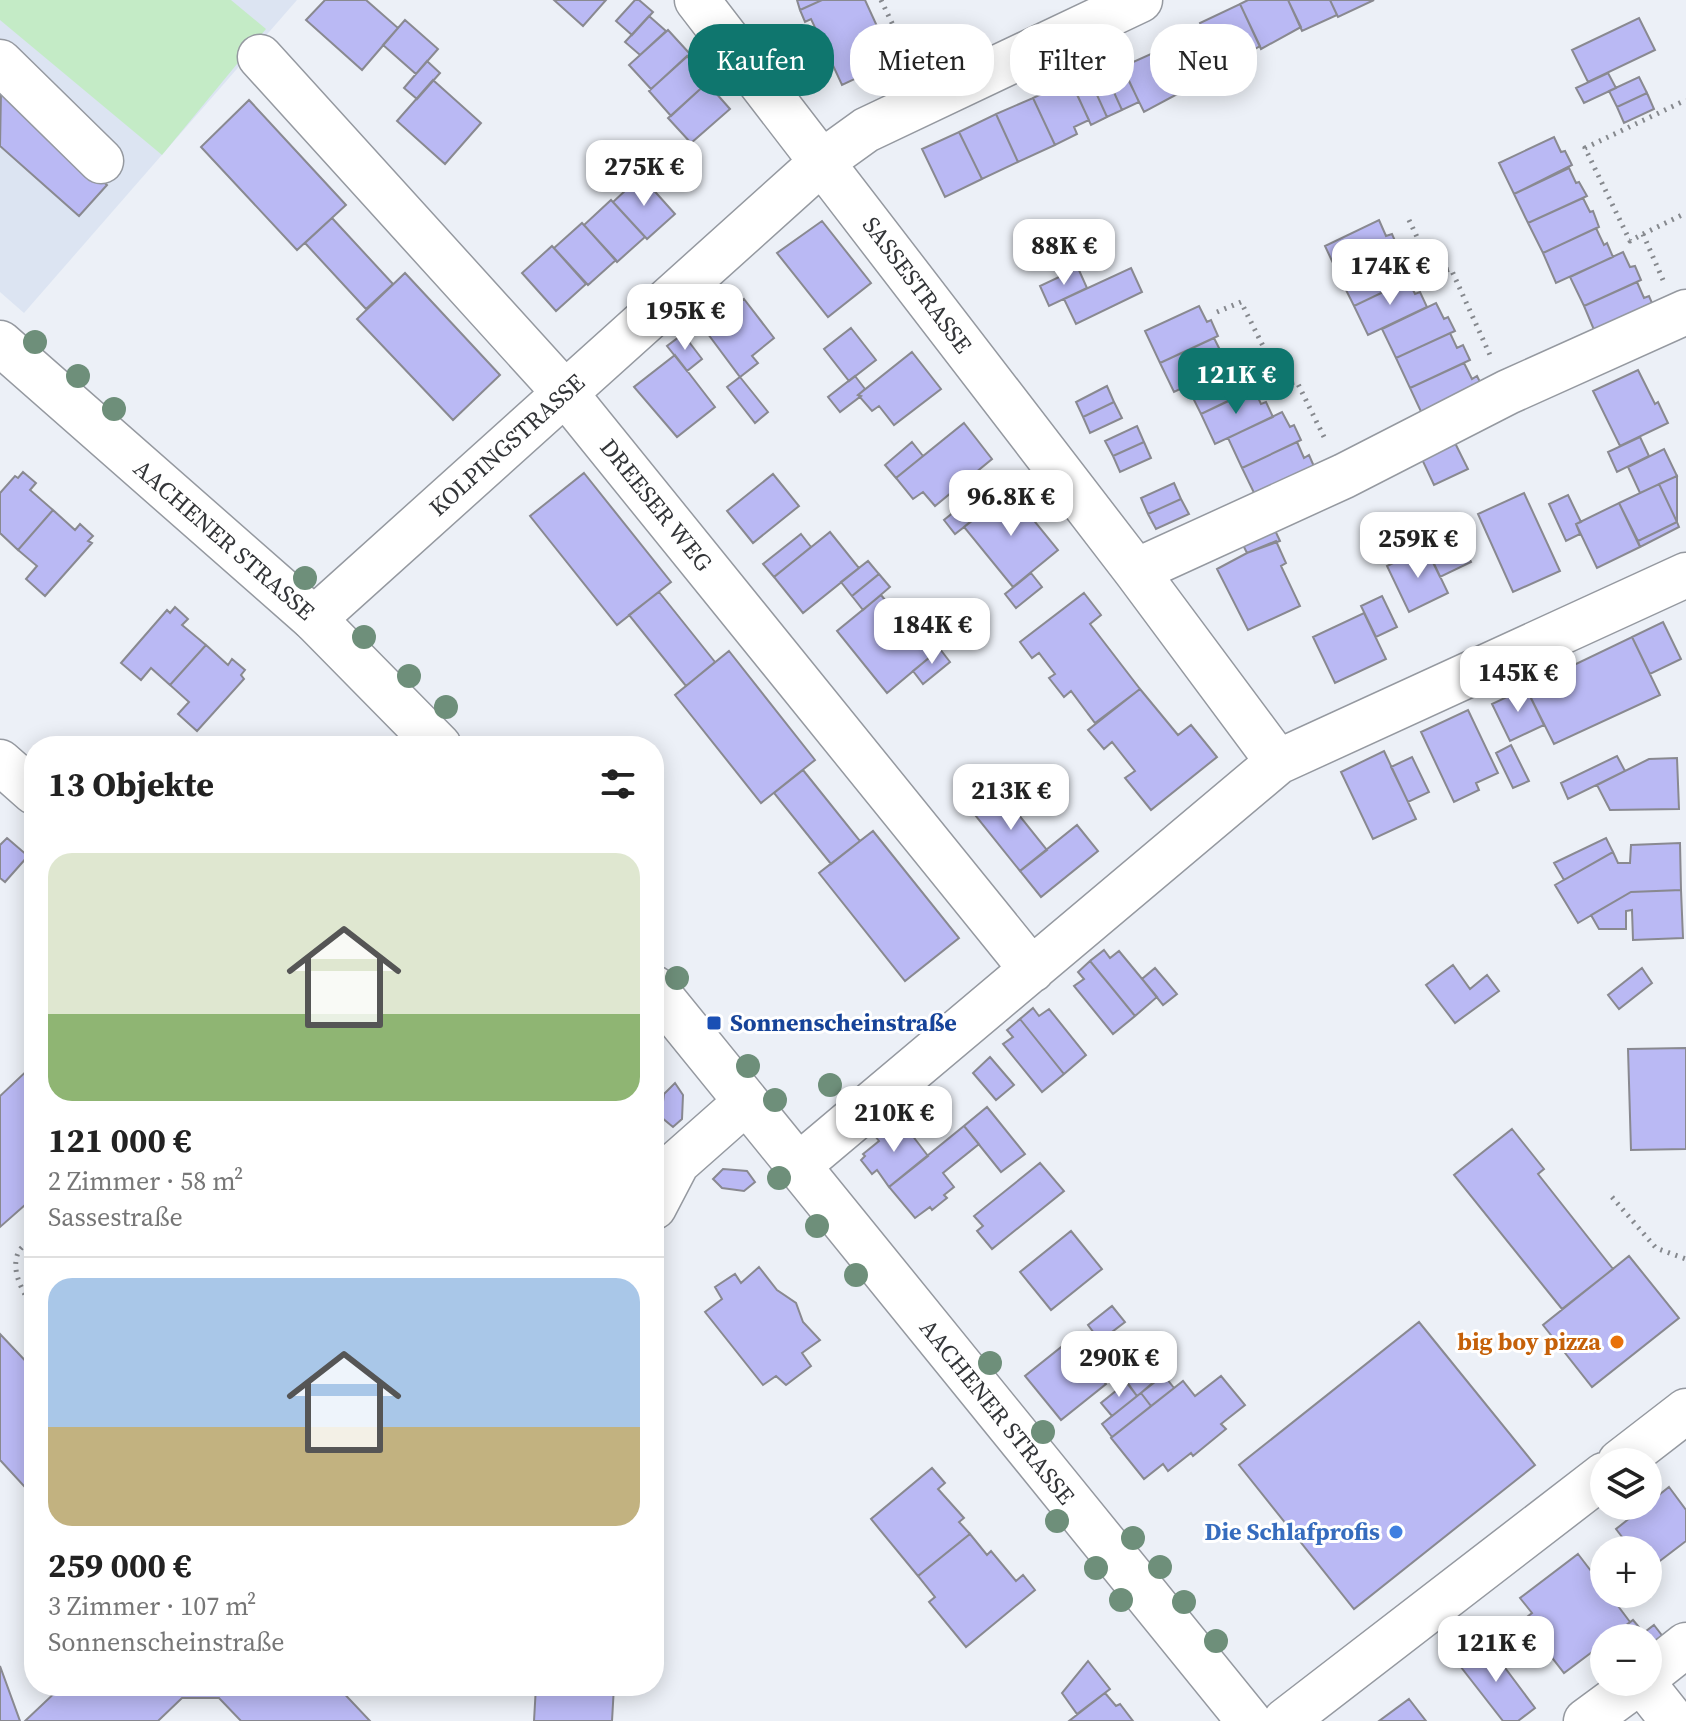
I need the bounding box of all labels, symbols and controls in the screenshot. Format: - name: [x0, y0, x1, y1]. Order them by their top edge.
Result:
- chip: Kaufen: [688, 24, 834, 96]
- chip: Mieten: [850, 24, 994, 96]
- chip: Filter: [1010, 24, 1134, 96]
- chip: Neu: [1150, 24, 1257, 96]
- pin: 275K €: [579, 140, 709, 208]
- text: 275K €: [604, 148, 684, 184]
- street label: SASSESTRASSE: [855, 210, 980, 360]
- pin: 88K €: [1008, 219, 1120, 287]
- text: 88K €: [1031, 227, 1097, 263]
- pin: 174K €: [1325, 239, 1455, 307]
- text: 174K €: [1350, 247, 1430, 283]
- pin: 195K €: [620, 284, 750, 352]
- text: 195K €: [645, 292, 725, 328]
- pin: 121K €: [1171, 348, 1301, 416]
- text: 121K €: [1196, 356, 1276, 392]
- street label: KOLPINGSTRASSE: [422, 366, 592, 523]
- street label: DREESER WEG: [593, 431, 721, 578]
- street label: AACHENER STRASSE: [127, 452, 322, 627]
- pin: 96.8K €: [937, 470, 1085, 538]
- text: 96.8K €: [967, 478, 1055, 514]
- pin: 259K €: [1353, 512, 1483, 580]
- text: 259K €: [1378, 520, 1458, 556]
- pin: 184K €: [867, 598, 997, 666]
- text: 184K €: [892, 606, 972, 642]
- pin: 145K €: [1453, 646, 1583, 714]
- text: 145K €: [1478, 654, 1558, 690]
- text: 13 Objekte: [48, 761, 214, 807]
- icon: filters: [596, 762, 640, 806]
- pin: 213K €: [946, 764, 1076, 832]
- text: 213K €: [971, 772, 1051, 808]
- icon: home: [272, 905, 416, 1049]
- place label: Sonnenscheinstraße: [730, 1006, 957, 1039]
- marker: Sonnenscheinstraße: [705, 1014, 723, 1032]
- pin: 210K €: [829, 1086, 959, 1154]
- text: 210K €: [854, 1094, 934, 1130]
- text: 121 000 €: [48, 1117, 192, 1163]
- text: 2 Zimmer · 58 m²: [48, 1163, 243, 1199]
- text: Sassestraße: [48, 1199, 183, 1235]
- street label: AACHENER STRASSE: [912, 1312, 1082, 1511]
- place label: big boy pizza: [1457, 1325, 1601, 1358]
- icon: home: [272, 1330, 416, 1474]
- pin: 290K €: [1054, 1331, 1184, 1399]
- marker: big boy pizza: [1608, 1333, 1626, 1351]
- text: 290K €: [1079, 1339, 1159, 1375]
- map controls: [1590, 1448, 1662, 1696]
- button: layers: [1590, 1448, 1662, 1520]
- place label: Die Schlafprofis: [1204, 1515, 1380, 1548]
- marker: Die Schlafprofis: [1387, 1523, 1405, 1541]
- button: +: [1590, 1536, 1662, 1608]
- text: 259 000 €: [48, 1542, 192, 1588]
- text: 3 Zimmer · 107 m²: [48, 1588, 256, 1624]
- pin: 121K €: [1431, 1616, 1561, 1684]
- text: Sonnenscheinstraße: [48, 1624, 285, 1660]
- text: 121K €: [1456, 1624, 1536, 1660]
- button: −: [1590, 1624, 1662, 1696]

